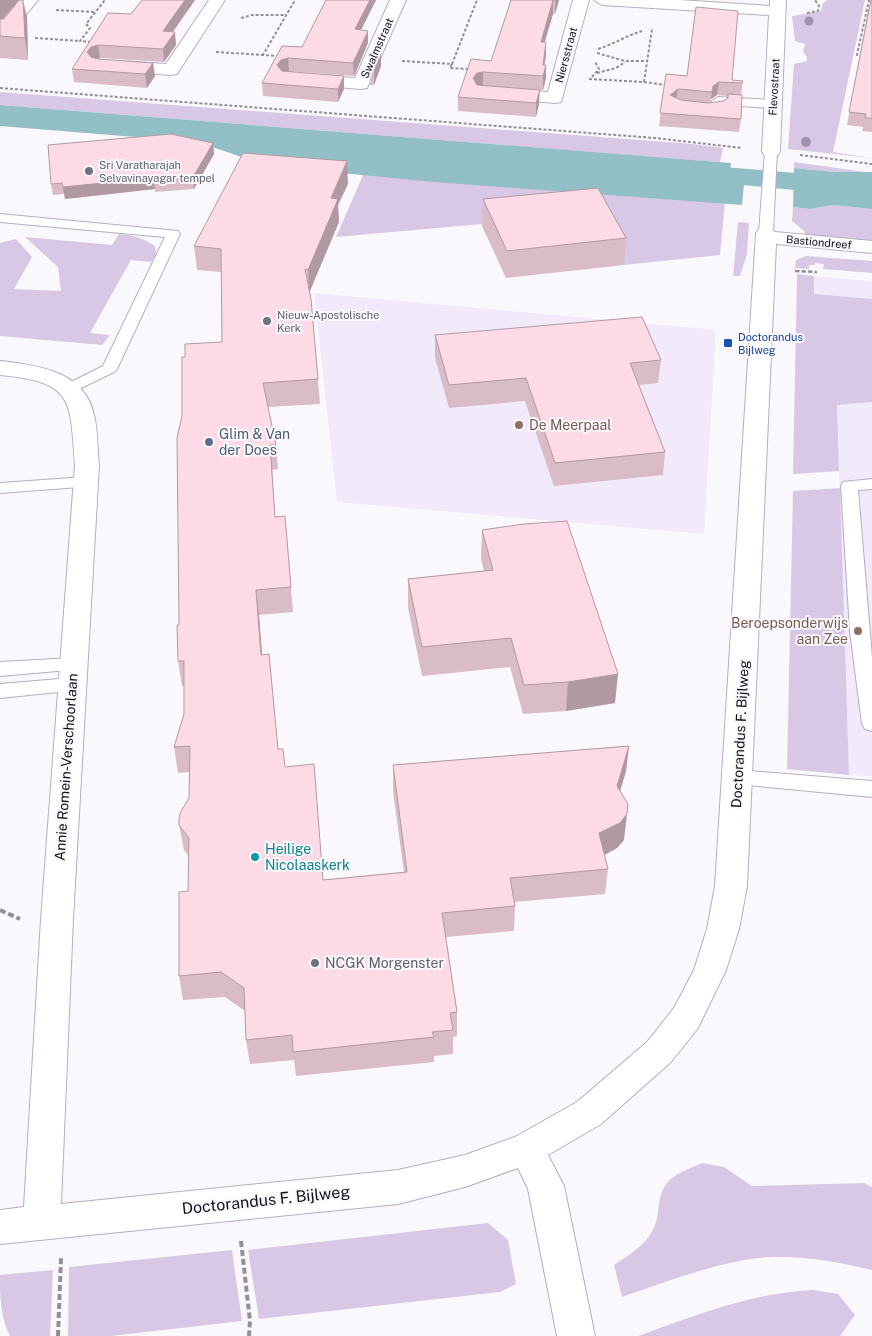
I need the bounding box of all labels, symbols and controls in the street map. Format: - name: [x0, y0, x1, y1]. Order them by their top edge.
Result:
- street label: Swalmstraat: [358, 16, 396, 80]
- street label: Niersstraat: [553, 26, 579, 84]
- street label: Flevostraat: [767, 58, 781, 116]
- place label: Sri Varatharajah Selvavinayagar tempel: [99, 159, 215, 184]
- marker: Sri Varatharajah Selvavinayagar tempel: [83, 165, 95, 177]
- street label: Bastiondreef: [786, 233, 853, 251]
- place label: Nieuw-Apostolische Kerk: [277, 309, 379, 334]
- marker: Nieuw-Apostolische Kerk: [261, 315, 273, 327]
- place label: Doctorandus Bijlweg: [738, 331, 803, 356]
- marker: Doctorandus Bijlweg: [722, 337, 734, 349]
- place label: De Meerpaal: [529, 417, 612, 433]
- marker: De Meerpaal: [513, 419, 525, 431]
- place label: Glim & Van der Does: [219, 426, 290, 458]
- marker: Glim & Van der Does: [203, 436, 215, 448]
- place label: Beroepsonderwijs aan Zee: [731, 615, 848, 647]
- marker: Beroepsonderwijs aan Zee: [852, 625, 864, 637]
- street label: Doctorandus F. Bijlweg: [728, 659, 752, 808]
- street label: Annie Romein-Verschoorlaan: [51, 673, 81, 861]
- place label: Heilige Nicolaaskerk: [265, 841, 350, 873]
- marker: Heilige Nicolaaskerk: [249, 851, 261, 863]
- place label: NCGK Morgenster: [325, 955, 444, 971]
- marker: NCGK Morgenster: [309, 957, 321, 969]
- street label: Doctorandus F. Bijlweg: [181, 1182, 351, 1218]

